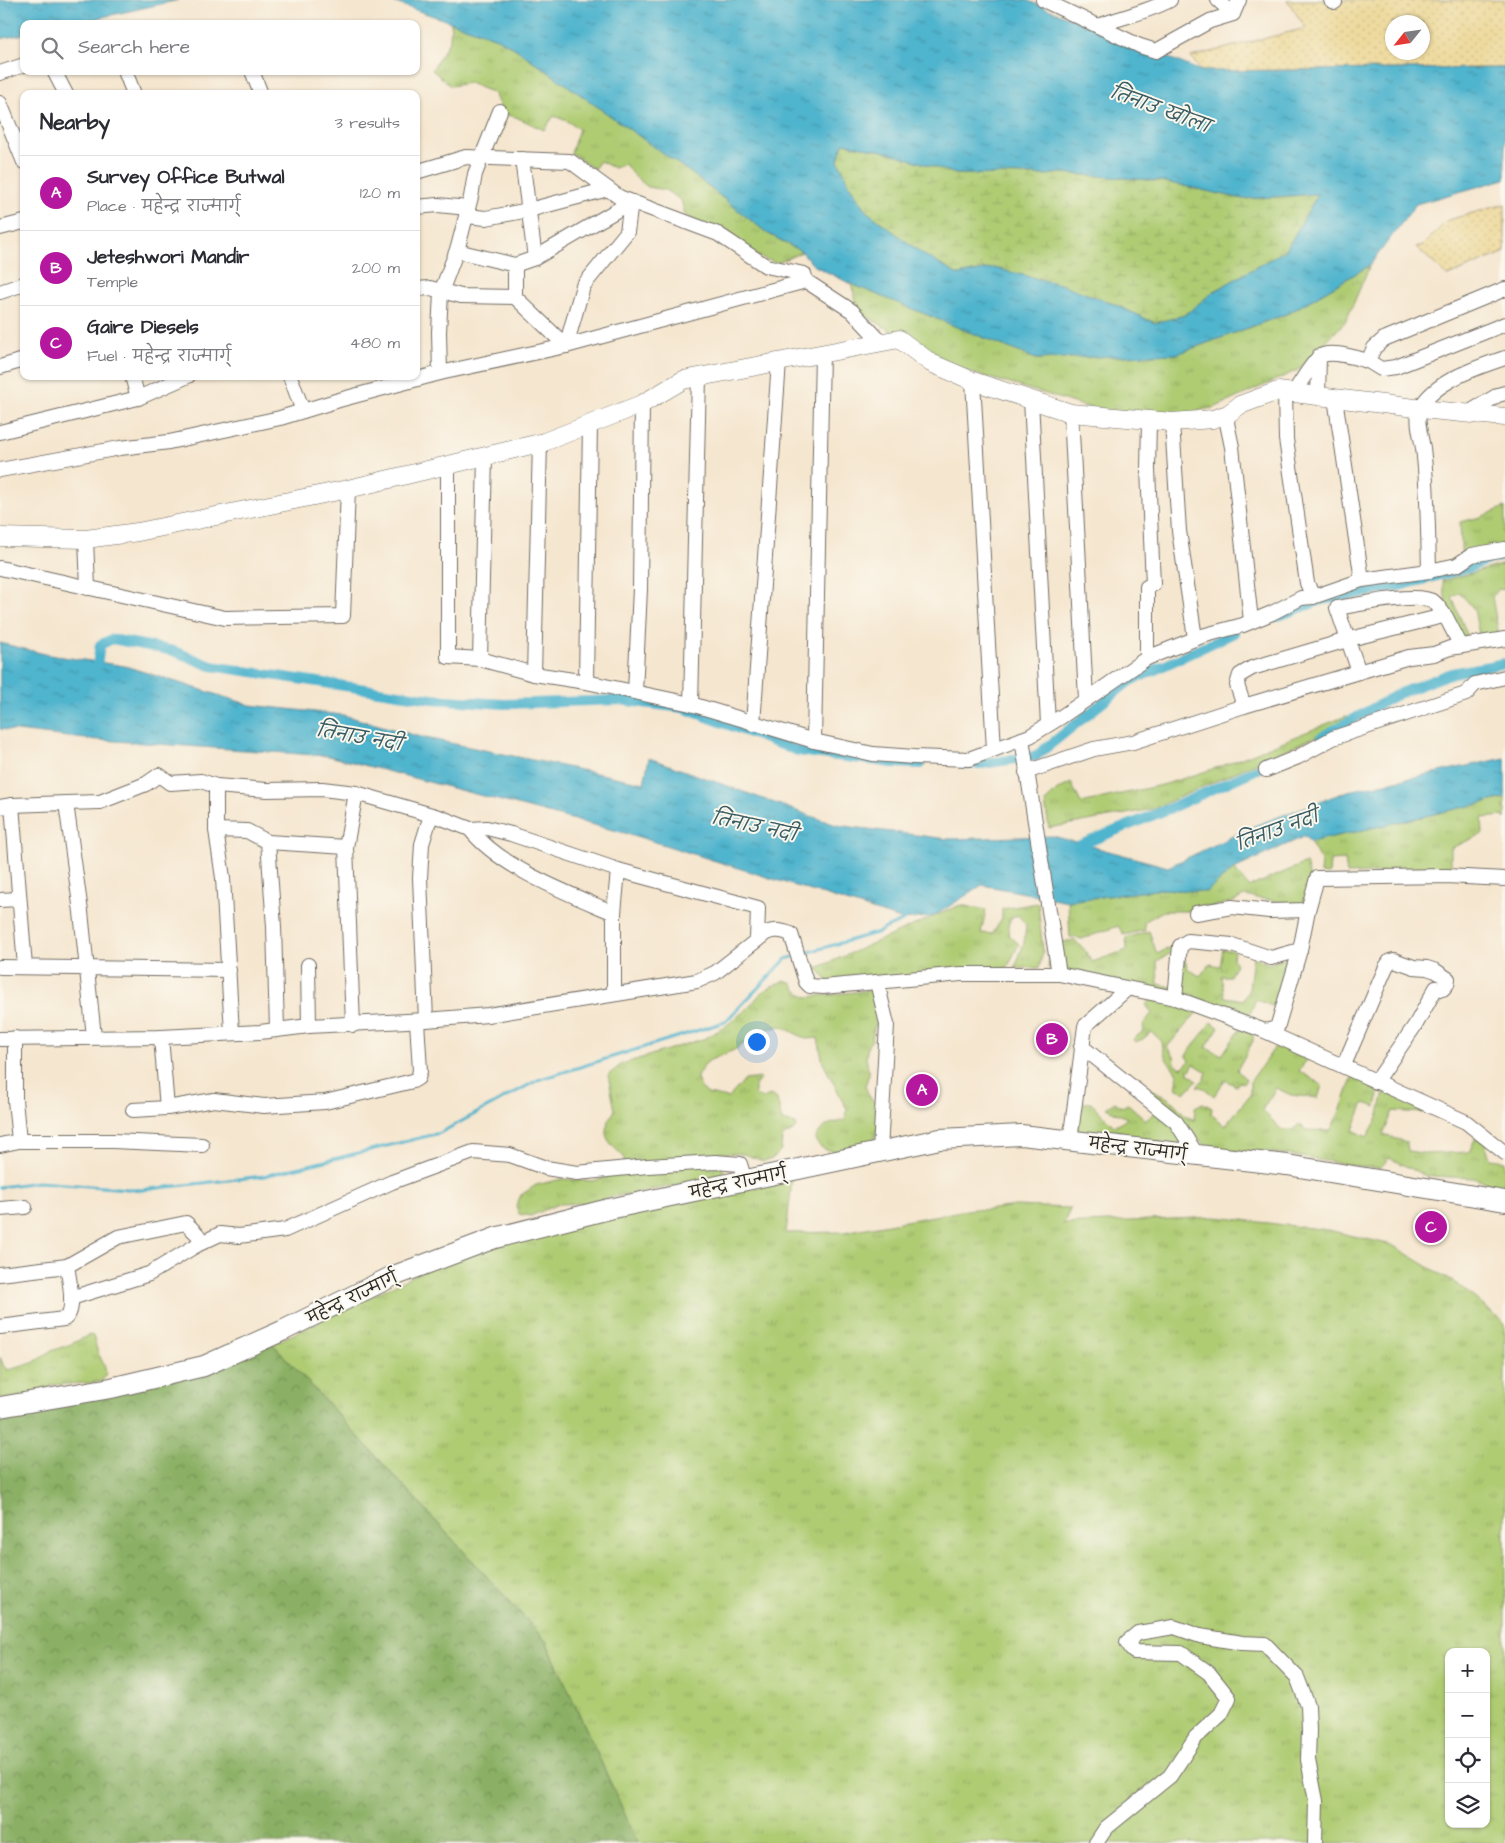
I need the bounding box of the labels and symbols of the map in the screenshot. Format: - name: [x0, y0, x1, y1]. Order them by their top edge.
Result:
- north arrow: [1385, 15, 1430, 60]
- water label: तिनाउ खोला: [1107, 77, 1219, 141]
- water label: तिनाउ नदी: [314, 715, 409, 758]
- water label: तिनाउ नदी: [1231, 799, 1327, 857]
- water label: तिनाउ नदी: [709, 802, 804, 849]
- pin: B: [1036, 1020, 1068, 1058]
- your location: [744, 1029, 770, 1055]
- pin: A: [906, 1071, 938, 1109]
- street label: महेन्द्र राज्मार्ग्: [1086, 1129, 1190, 1166]
- street label: महेन्द्र राज्मार्ग्: [686, 1159, 790, 1204]
- pin: C: [1415, 1208, 1447, 1246]
- street label: महेन्द्र राज्मार्ग्: [301, 1263, 403, 1330]

